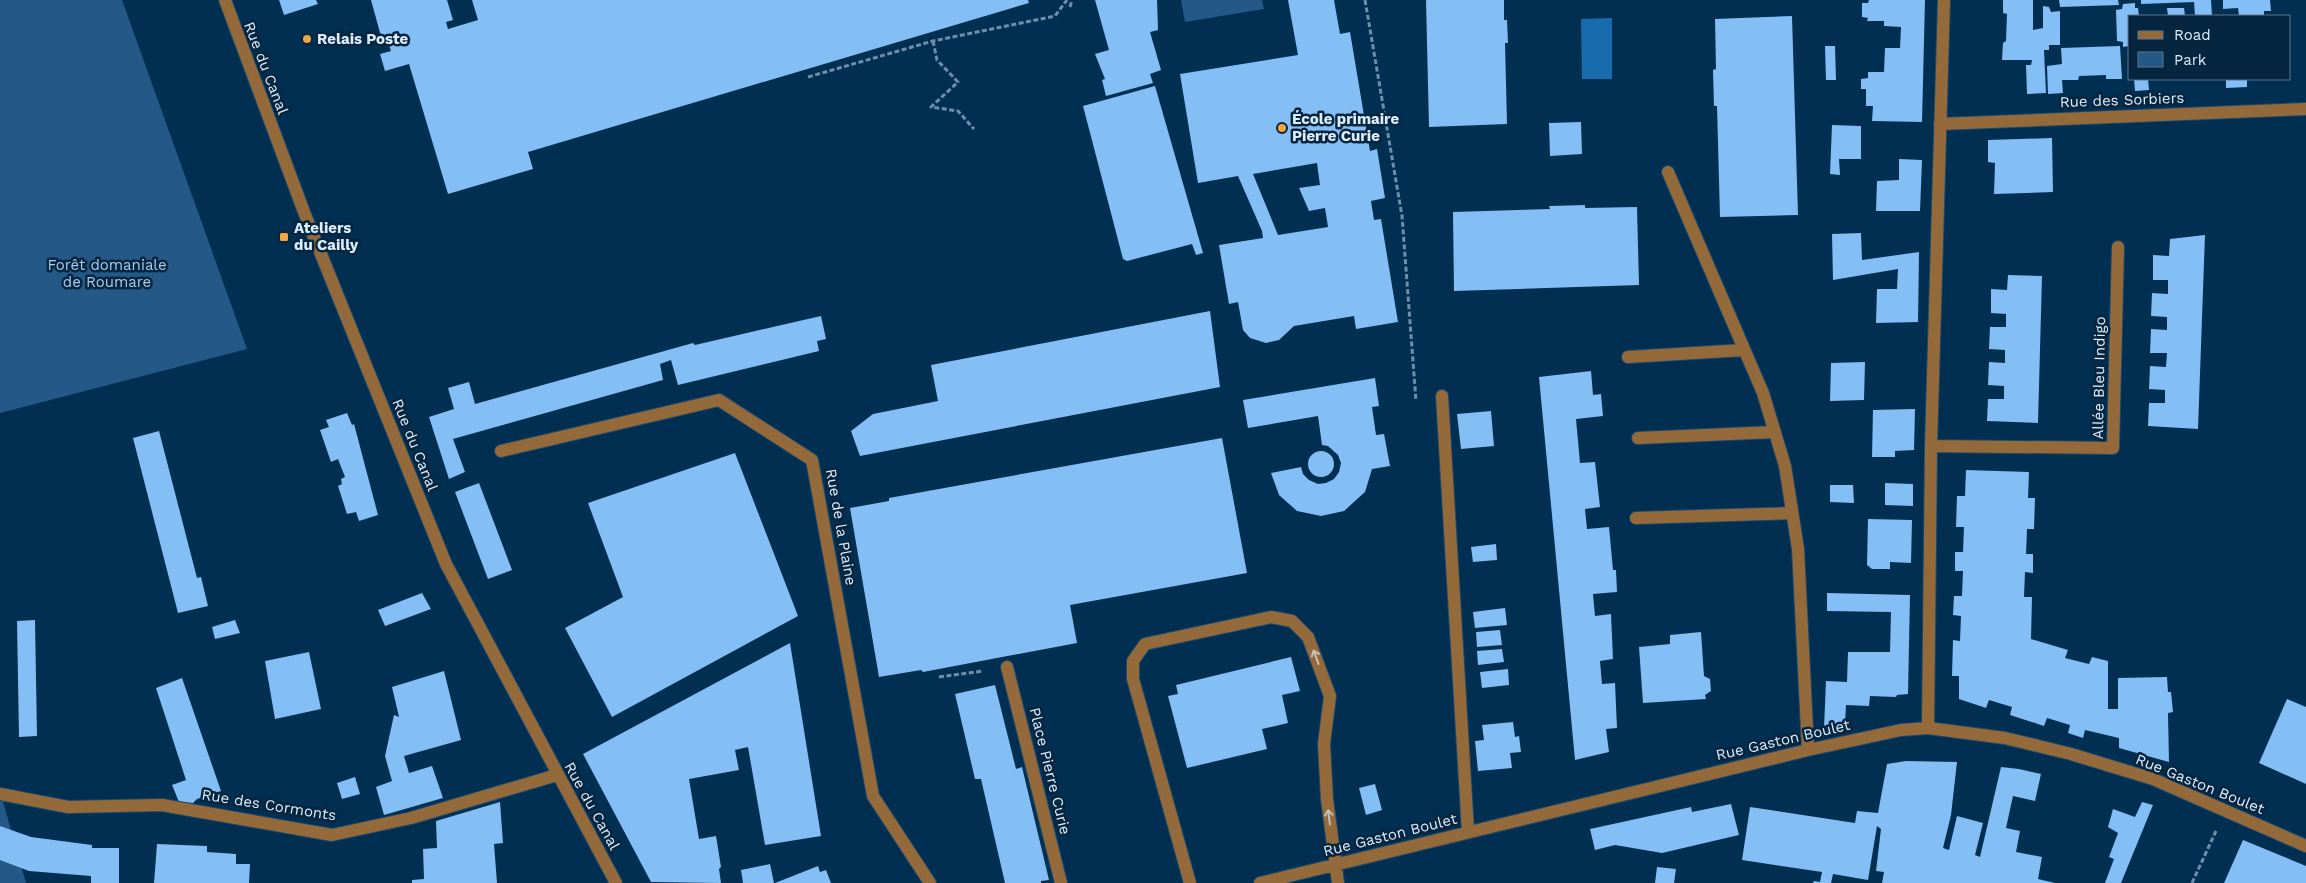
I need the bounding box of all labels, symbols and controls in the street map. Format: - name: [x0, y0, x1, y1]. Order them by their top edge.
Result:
- legend: [2128, 15, 2291, 80]
- street label: Rue du Canal: [240, 19, 292, 117]
- text: Road: [2174, 26, 2211, 44]
- place label: Relais Poste: [317, 30, 409, 48]
- marker: Relais Poste: [301, 33, 313, 45]
- text: Park: [2174, 51, 2207, 69]
- street label: Rue des Sorbiers: [2060, 89, 2185, 111]
- place label: École primaire Pierre Curie: [1292, 110, 1399, 145]
- marker: École primaire Pierre Curie: [1276, 122, 1288, 134]
- place label: Ateliers du Cailly: [294, 219, 359, 254]
- marker: Ateliers du Cailly: [278, 231, 290, 243]
- park label: Forêt domaniale de Roumare: [47, 256, 167, 291]
- street label: Allée Bleu Indigo: [2089, 316, 2109, 440]
- street label: Rue du Canal: [388, 396, 442, 494]
- street label: Rue de la Plaine: [822, 467, 860, 587]
- one-way arrow: [1311, 650, 1320, 665]
- street label: Place Pierre Curie: [1026, 706, 1074, 836]
- street label: Rue Gaston Boulet: [1714, 716, 1853, 764]
- street label: Rue Gaston Boulet: [2133, 750, 2268, 818]
- street label: Rue du Canal: [560, 759, 624, 853]
- street label: Rue des Cormonts: [200, 785, 338, 825]
- one-way arrow: [1324, 809, 1334, 825]
- street label: Rue Gaston Boulet: [1321, 810, 1459, 860]

